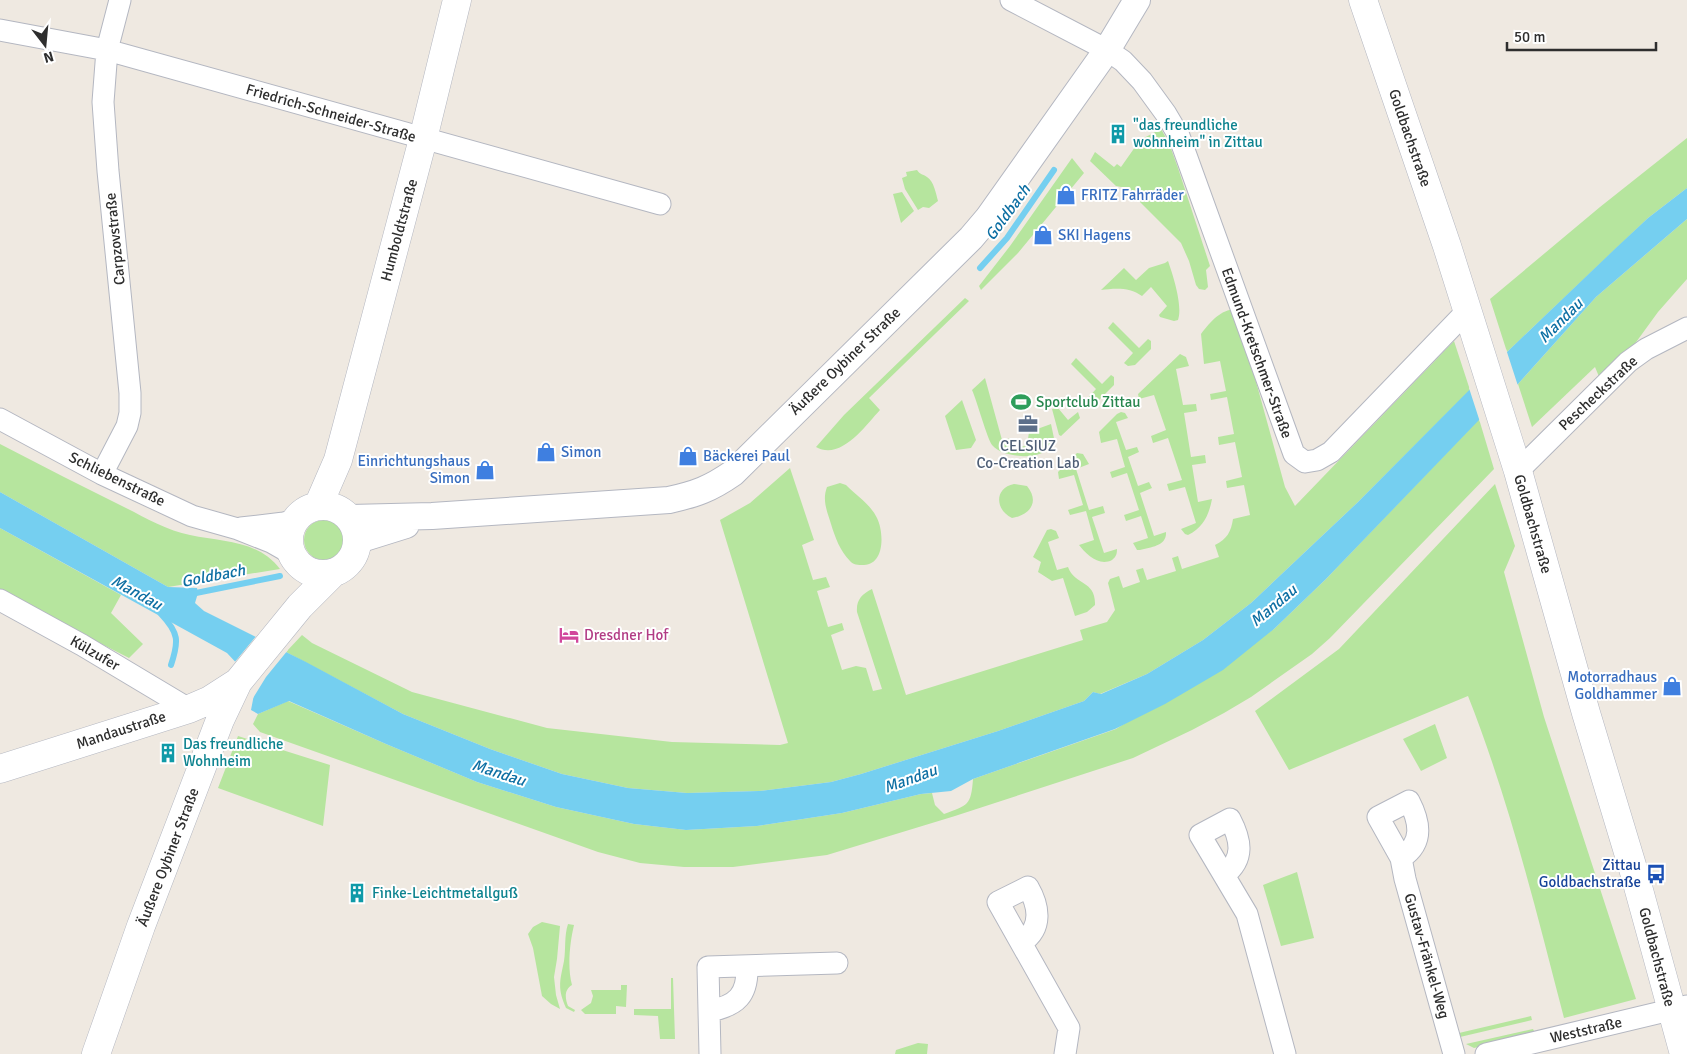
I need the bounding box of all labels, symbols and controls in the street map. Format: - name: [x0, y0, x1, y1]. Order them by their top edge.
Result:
- north arrow: [20, 20, 70, 70]
- scale bar: [1507, 20, 1656, 52]
- text: 50 m: [1514, 28, 1545, 46]
- text: N: [41, 48, 55, 67]
- street label: Friedrich-Schneider-Straße: [244, 80, 418, 146]
- street label: Goldbachstraße: [1385, 87, 1435, 189]
- place label: "das freundliche wohnheim" in Zittau: [1133, 116, 1263, 151]
- building icon: "das freundliche wohnheim" in Zittau: [1107, 123, 1129, 145]
- street label: Humboldtstraße: [377, 177, 421, 283]
- water label: Goldbach: [981, 180, 1036, 245]
- shop icon: FRITZ Fahrräder: [1055, 184, 1077, 206]
- place label: FRITZ Fahrräder: [1081, 186, 1184, 204]
- street label: Carpzovstraße: [101, 192, 129, 286]
- shop icon: SKI Hagens: [1032, 224, 1054, 246]
- place label: SKI Hagens: [1058, 226, 1131, 244]
- street label: Edmund-Kretschmer-Straße: [1218, 265, 1296, 441]
- water label: Mandau: [1534, 293, 1588, 347]
- street label: Äußere Oybiner Straße: [786, 303, 904, 419]
- street label: Pescheckstraße: [1555, 352, 1641, 434]
- sports icon: Sportclub Zittau: [1010, 391, 1032, 413]
- place label: Sportclub Zittau: [1036, 393, 1140, 411]
- office icon: CELSIUZ Co-Creation Lab: [1017, 413, 1039, 435]
- place label: CELSIUZ Co-Creation Lab: [976, 437, 1080, 472]
- shop icon: Simon: [535, 441, 557, 463]
- place label: Simon: [561, 443, 601, 461]
- shop icon: Bäckerei Paul: [677, 445, 699, 467]
- place label: Bäckerei Paul: [703, 447, 790, 465]
- street label: Schliebenstraße: [66, 448, 168, 510]
- place label: Einrichtungshaus Simon: [358, 452, 470, 487]
- shop icon: Einrichtungshaus Simon: [474, 459, 496, 481]
- street label: Goldbachstraße: [1510, 472, 1556, 576]
- water label: Goldbach: [180, 560, 248, 592]
- water label: Mandau: [108, 571, 167, 616]
- water label: Mandau: [1246, 580, 1302, 631]
- hotel icon: Dresdner Hof: [558, 624, 580, 646]
- place label: Dresdner Hof: [584, 626, 669, 644]
- street label: Külzufer: [67, 632, 123, 675]
- place label: Motorradhaus Goldhammer: [1567, 668, 1657, 703]
- shop icon: Motorradhaus Goldhammer: [1661, 675, 1683, 697]
- street label: Mandaustraße: [74, 707, 168, 753]
- place label: Das freundliche Wohnheim: [183, 735, 284, 770]
- building icon: Das freundliche Wohnheim: [157, 742, 179, 764]
- water label: Mandau: [469, 755, 529, 791]
- water label: Mandau: [881, 760, 941, 798]
- street label: Äußere Oybiner Straße: [133, 785, 203, 929]
- place label: Zittau Goldbachstraße: [1539, 856, 1641, 891]
- bus stop icon: Zittau Goldbachstraße: [1645, 863, 1667, 885]
- building icon: Finke-Leichtmetallguß: [346, 882, 368, 904]
- place label: Finke-Leichtmetallguß: [372, 884, 518, 902]
- street label: Gustav-Fränkel-Weg: [1400, 891, 1454, 1021]
- street label: Goldbachstraße: [1635, 905, 1679, 1009]
- street label: Weststraße: [1548, 1013, 1624, 1047]

